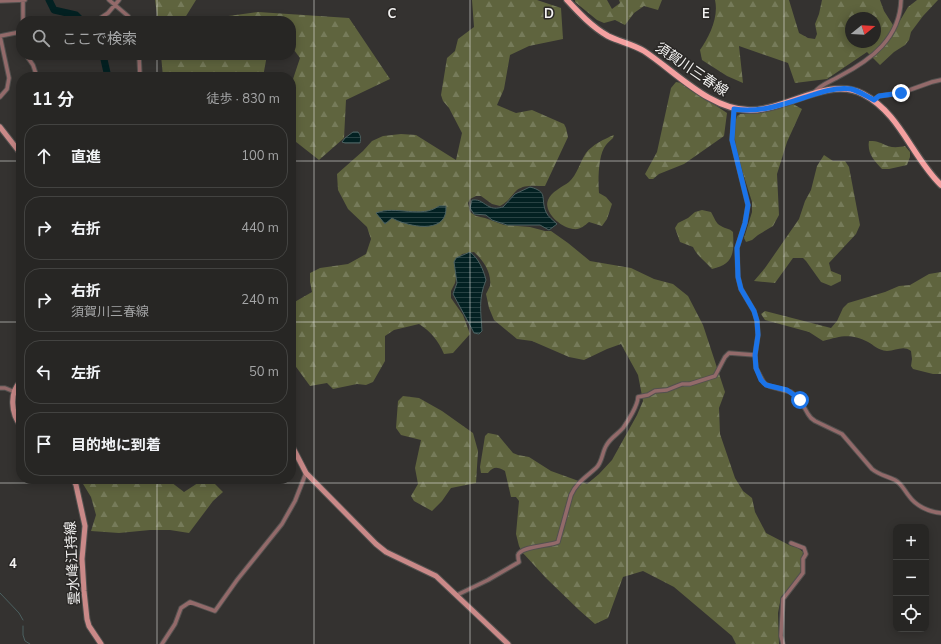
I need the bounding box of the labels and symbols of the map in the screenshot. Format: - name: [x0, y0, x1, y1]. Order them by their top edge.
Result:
- text: C: [388, 5, 397, 23]
- text: D: [544, 5, 554, 23]
- text: E: [702, 5, 710, 23]
- north arrow: [845, 12, 881, 48]
- street label: 須賀川三春線: [652, 38, 732, 101]
- route end: [892, 84, 910, 102]
- route start: [791, 391, 809, 409]
- street label: 雲水峰江持線: [61, 521, 84, 605]
- text: 4: [9, 555, 17, 573]

